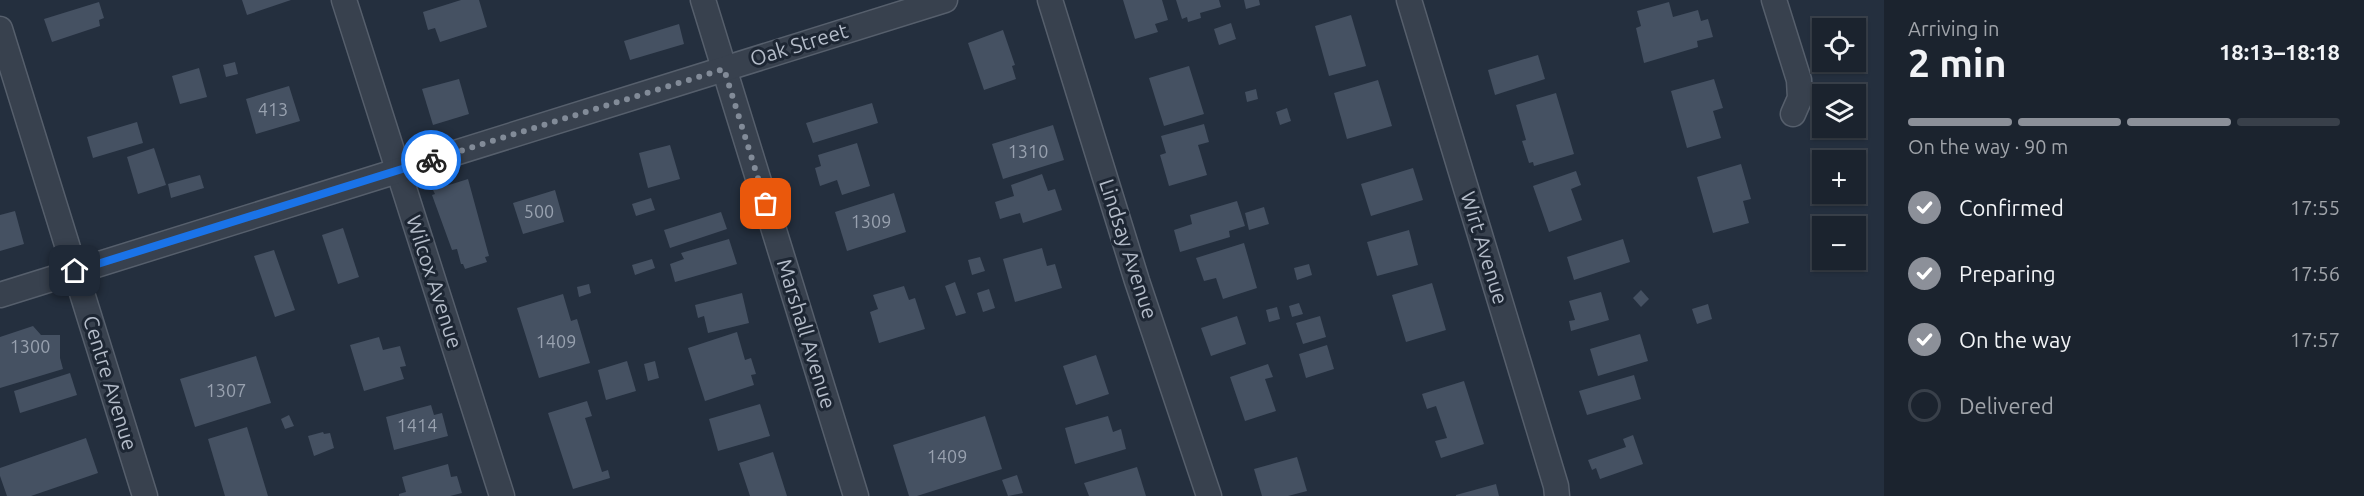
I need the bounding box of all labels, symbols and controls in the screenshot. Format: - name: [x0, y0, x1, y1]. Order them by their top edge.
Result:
- text: Arriving in: [1908, 17, 1999, 40]
- street label: Oak Street: [747, 18, 851, 70]
- map controls: [1812, 18, 1866, 270]
- button: locate: [1812, 18, 1866, 72]
- text: 18:13–18:18: [2219, 39, 2340, 64]
- text: 2 min: [1908, 41, 2007, 84]
- button: layers: [1812, 84, 1866, 138]
- house number: 413: [258, 99, 288, 119]
- courier: [401, 130, 461, 190]
- text: On the way · 90 m: [1908, 135, 2068, 158]
- house number: 1310: [1008, 141, 1048, 161]
- icon: bike: [415, 144, 448, 177]
- button: +: [1812, 150, 1866, 204]
- street label: Lindsay Avenue: [1095, 176, 1163, 322]
- pin: [740, 178, 791, 229]
- icon: bag: [749, 187, 782, 220]
- street label: Wirt Avenue: [1456, 188, 1513, 307]
- icon: check: [1908, 191, 1941, 224]
- text: Confirmed: [1959, 195, 2064, 220]
- text: 17:55: [2290, 196, 2340, 219]
- house number: 500: [524, 201, 554, 221]
- house number: 1309: [851, 211, 891, 231]
- street label: Wilcox Avenue: [402, 212, 468, 351]
- button: −: [1812, 216, 1866, 270]
- pin: [49, 245, 100, 296]
- icon: home: [58, 254, 91, 287]
- street label: Marshall Avenue: [773, 256, 841, 412]
- icon: check: [1908, 257, 1941, 290]
- text: Preparing: [1959, 261, 2056, 286]
- text: 17:56: [2290, 262, 2340, 285]
- street label: Centre Avenue: [79, 312, 143, 453]
- icon: check: [1908, 323, 1941, 356]
- text: On the way: [1959, 327, 2071, 352]
- text: 17:57: [2290, 328, 2340, 351]
- house number: 1409: [536, 331, 576, 351]
- house number: 1300: [10, 336, 50, 356]
- house number: 1307: [206, 380, 246, 400]
- text: Delivered: [1959, 393, 2054, 418]
- house number: 1414: [397, 415, 437, 435]
- house number: 1409: [927, 446, 967, 466]

